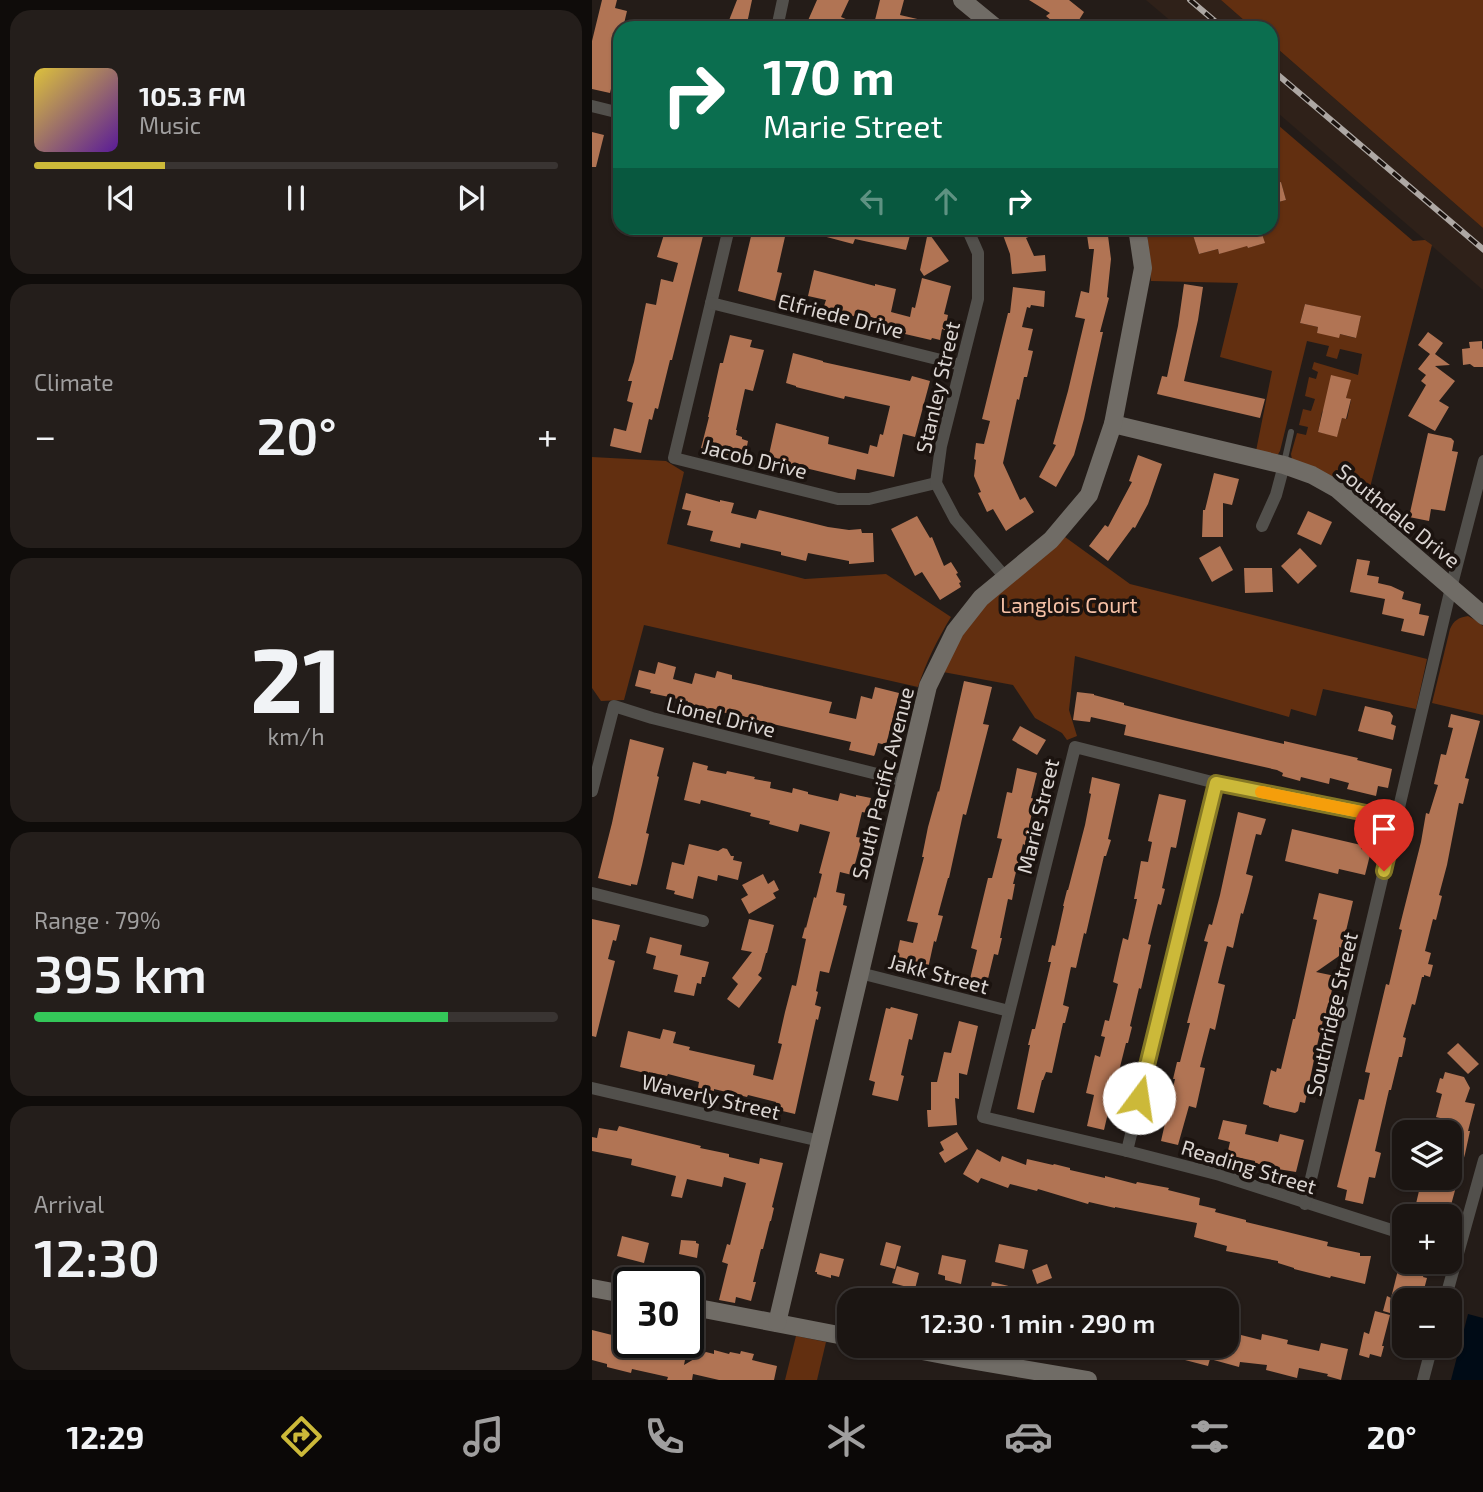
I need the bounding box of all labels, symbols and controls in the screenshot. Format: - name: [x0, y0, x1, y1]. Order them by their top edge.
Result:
- text: 170 m: [763, 46, 895, 105]
- icon: right: [648, 49, 739, 140]
- text: 105.3 FM: [139, 80, 246, 111]
- text: Marie Street: [763, 106, 943, 144]
- text: Music: [139, 111, 201, 139]
- icon: previous: [102, 179, 140, 217]
- icon: pause: [277, 179, 315, 217]
- icon: next: [452, 179, 490, 217]
- icon: left: [854, 182, 892, 220]
- icon: ahead: [927, 182, 965, 220]
- icon: right: [1000, 182, 1038, 220]
- street label: Elfriede Drive: [776, 287, 906, 343]
- street label: Stanley Street: [910, 319, 964, 455]
- text: Climate: [34, 368, 114, 396]
- text: 20°: [256, 403, 337, 465]
- text: −: [34, 412, 56, 458]
- text: +: [537, 412, 558, 458]
- street label: Jacob Drive: [700, 433, 810, 483]
- street label: Southdale Drive: [1332, 458, 1466, 572]
- park label: Langlois Court: [1000, 592, 1138, 617]
- text: 21: [250, 622, 342, 731]
- street label: South Pacific Avenue: [846, 684, 918, 882]
- street label: Lionel Drive: [664, 690, 778, 742]
- text: km/h: [267, 722, 325, 750]
- street label: Marie Street: [1011, 756, 1063, 876]
- pin: [1354, 799, 1414, 871]
- icon: arrive: [1365, 810, 1403, 848]
- text: Range · 79%: [34, 906, 160, 934]
- street label: Southridge Street: [1300, 930, 1362, 1098]
- text: 395 km: [34, 941, 207, 1003]
- street label: Jakk Street: [886, 948, 992, 998]
- position arrow: [1102, 1061, 1176, 1135]
- street label: Waverly Street: [639, 1068, 783, 1124]
- map controls: [1392, 1120, 1462, 1358]
- button: layers: [1392, 1120, 1462, 1190]
- street label: Reading Street: [1178, 1134, 1320, 1198]
- text: Arrival: [34, 1190, 104, 1218]
- button: +: [1392, 1204, 1462, 1274]
- text: 12:30: [34, 1225, 160, 1287]
- speed limit sign: 30: [613, 1267, 704, 1358]
- button: −: [1392, 1288, 1462, 1358]
- text: 12:30 · 1 min · 290 m: [921, 1307, 1155, 1338]
- icon: directions: [277, 1412, 326, 1461]
- icon: music: [459, 1412, 508, 1461]
- icon: phone: [640, 1412, 689, 1461]
- icon: climate: [822, 1412, 871, 1461]
- icon: car: [1004, 1412, 1053, 1461]
- icon: filters: [1185, 1412, 1234, 1461]
- text: 12:29: [66, 1417, 144, 1455]
- text: 20°: [1367, 1417, 1417, 1455]

